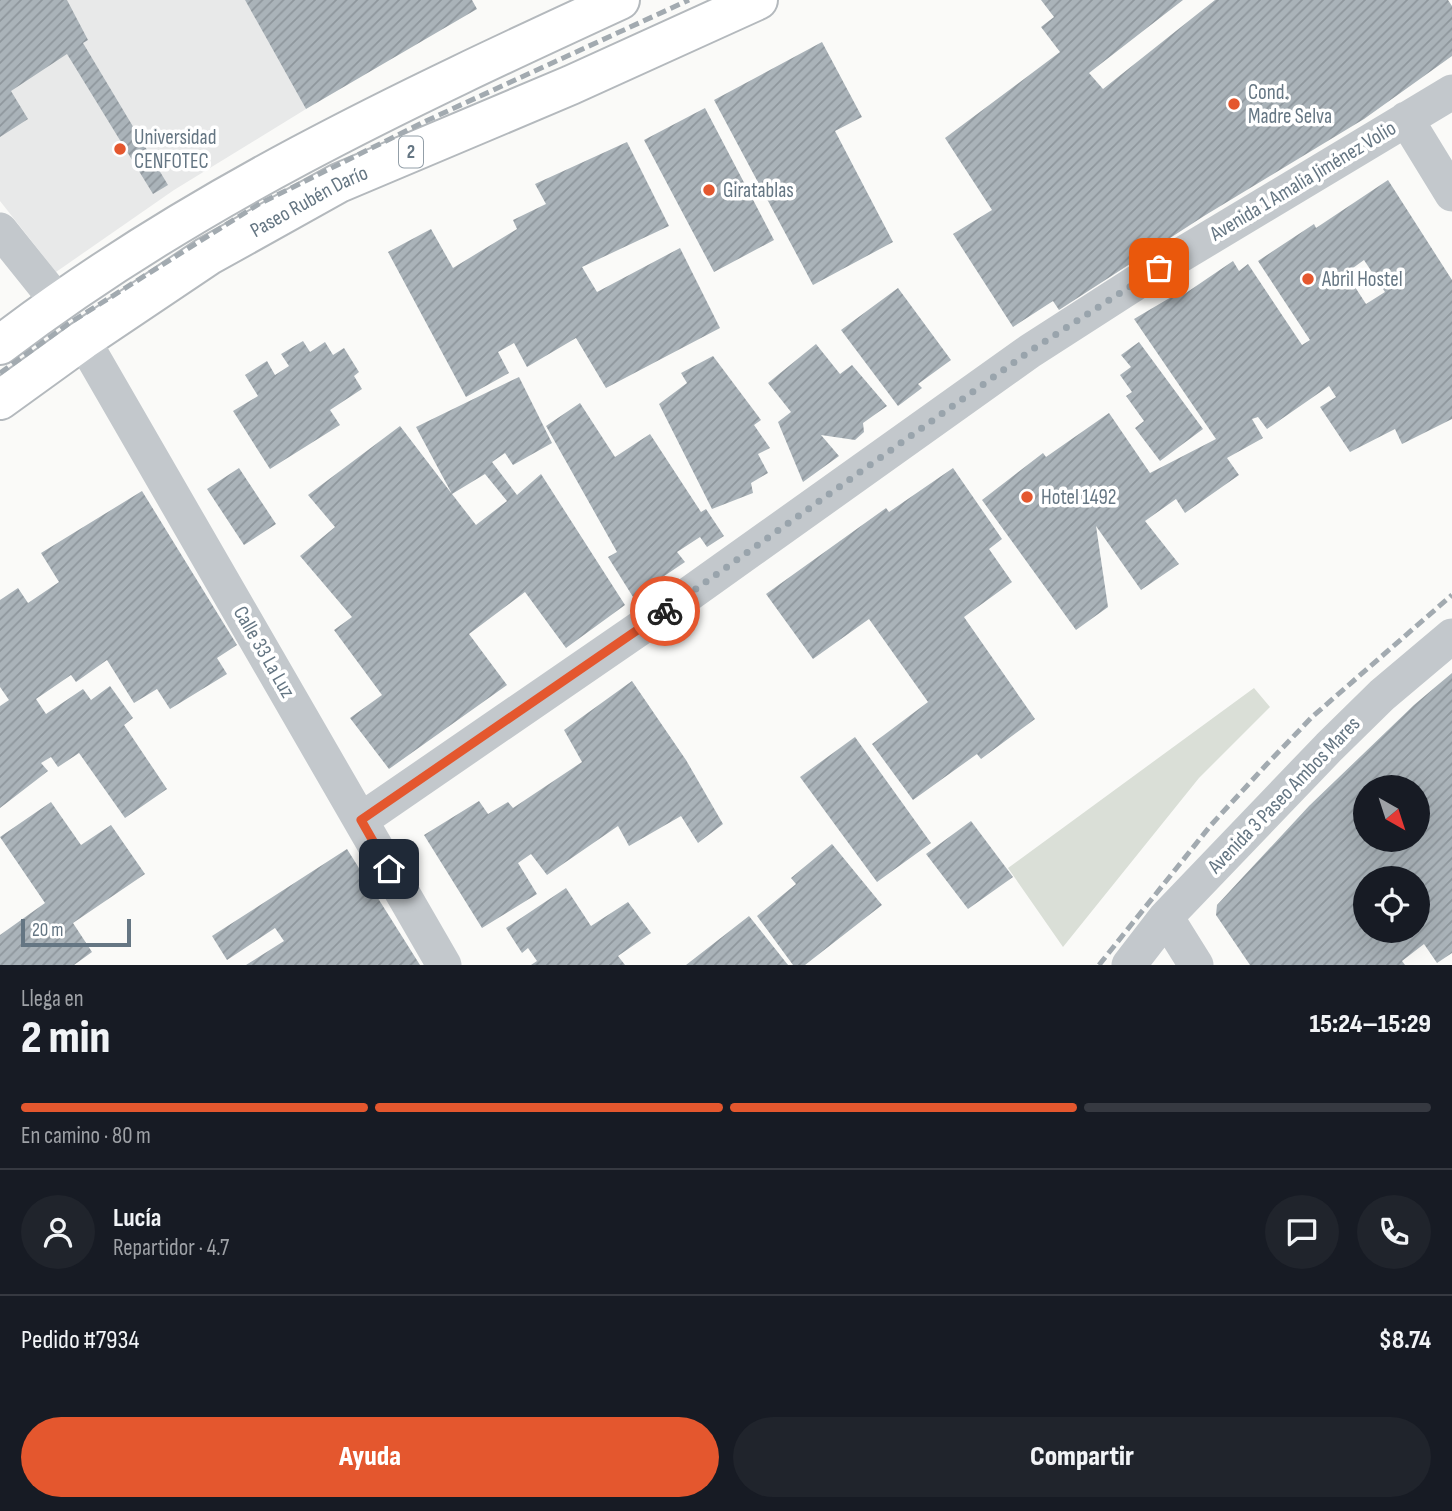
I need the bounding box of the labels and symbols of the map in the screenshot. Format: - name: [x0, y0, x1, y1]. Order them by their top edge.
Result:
- place label: Cond. Madre Selva: [1248, 80, 1332, 129]
- marker: Cond. Madre Selva: [1226, 96, 1242, 112]
- street label: Avenida 1 Amalia Jiménez Volio: [1205, 116, 1400, 247]
- place label: Universidad CENFOTEC: [134, 125, 216, 174]
- road number: 2: [399, 136, 423, 168]
- marker: Universidad CENFOTEC: [112, 141, 128, 157]
- street label: Paseo Rubén Darío: [246, 160, 371, 243]
- place label: Giratablas: [723, 178, 794, 203]
- marker: Giratablas: [701, 182, 717, 198]
- pin: [1129, 238, 1189, 298]
- place label: Abril Hostel: [1321, 267, 1403, 292]
- marker: Abril Hostel: [1300, 271, 1316, 287]
- place label: Hotel 1492: [1041, 485, 1116, 510]
- marker: Hotel 1492: [1019, 489, 1035, 505]
- courier: [630, 576, 700, 646]
- street label: Calle 33 La Luz: [228, 602, 300, 703]
- street label: Avenida 3 Paseo Ambos Mares: [1202, 711, 1365, 879]
- north arrow: [1353, 775, 1430, 852]
- pin: [359, 839, 419, 899]
- scale bar: [21, 916, 131, 948]

